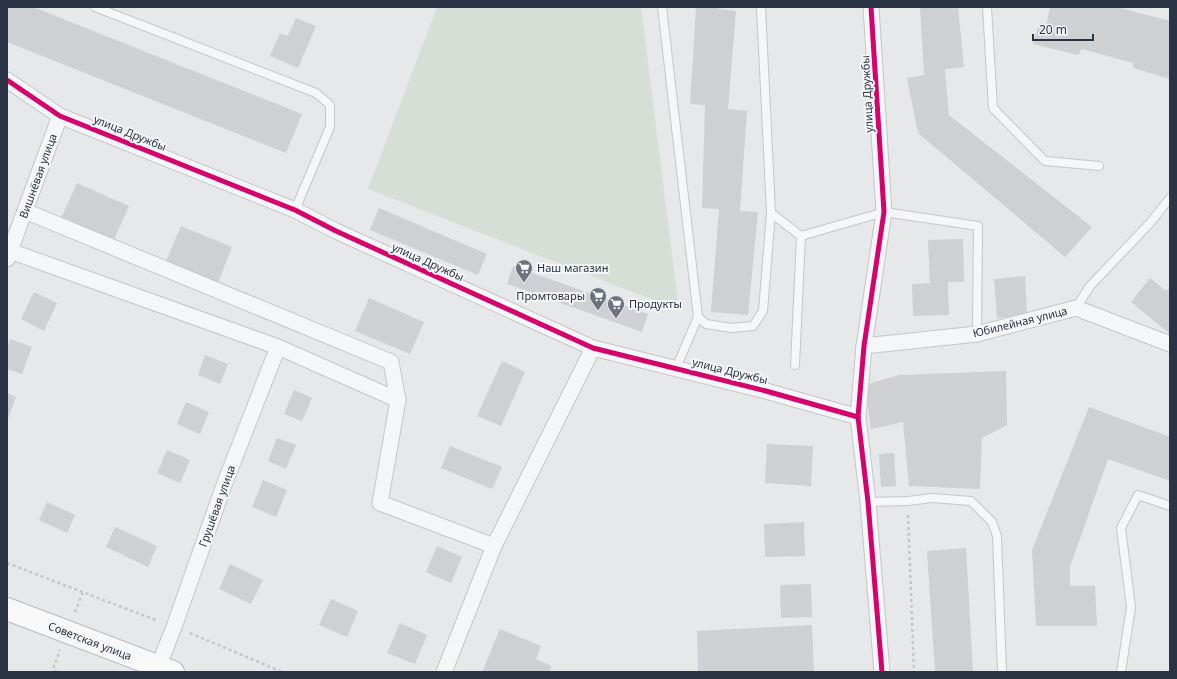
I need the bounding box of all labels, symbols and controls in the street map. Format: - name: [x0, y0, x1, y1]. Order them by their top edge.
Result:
- scale bar: [1033, 16, 1093, 42]
- text: 20 m: [1039, 21, 1067, 38]
- street label: улица Дружбы: [857, 55, 876, 133]
- street label: улица Дружбы: [92, 111, 169, 154]
- street label: Вишнёвая улица: [15, 131, 60, 220]
- street label: улица Дружбы: [390, 239, 467, 284]
- supermarket icon: Наш магазин: [514, 258, 534, 283]
- place label: Наш магазин: [537, 260, 608, 275]
- supermarket icon: Промтовары: [588, 286, 608, 311]
- place label: Промтовары: [516, 288, 585, 303]
- supermarket icon: Продукты: [606, 294, 626, 319]
- place label: Продукты: [629, 296, 682, 311]
- street label: Юбилейная улица: [971, 303, 1069, 341]
- street label: улица Дружбы: [691, 354, 769, 387]
- street label: Грушёвая улица: [195, 463, 238, 549]
- street label: Советская улица: [46, 618, 134, 663]

